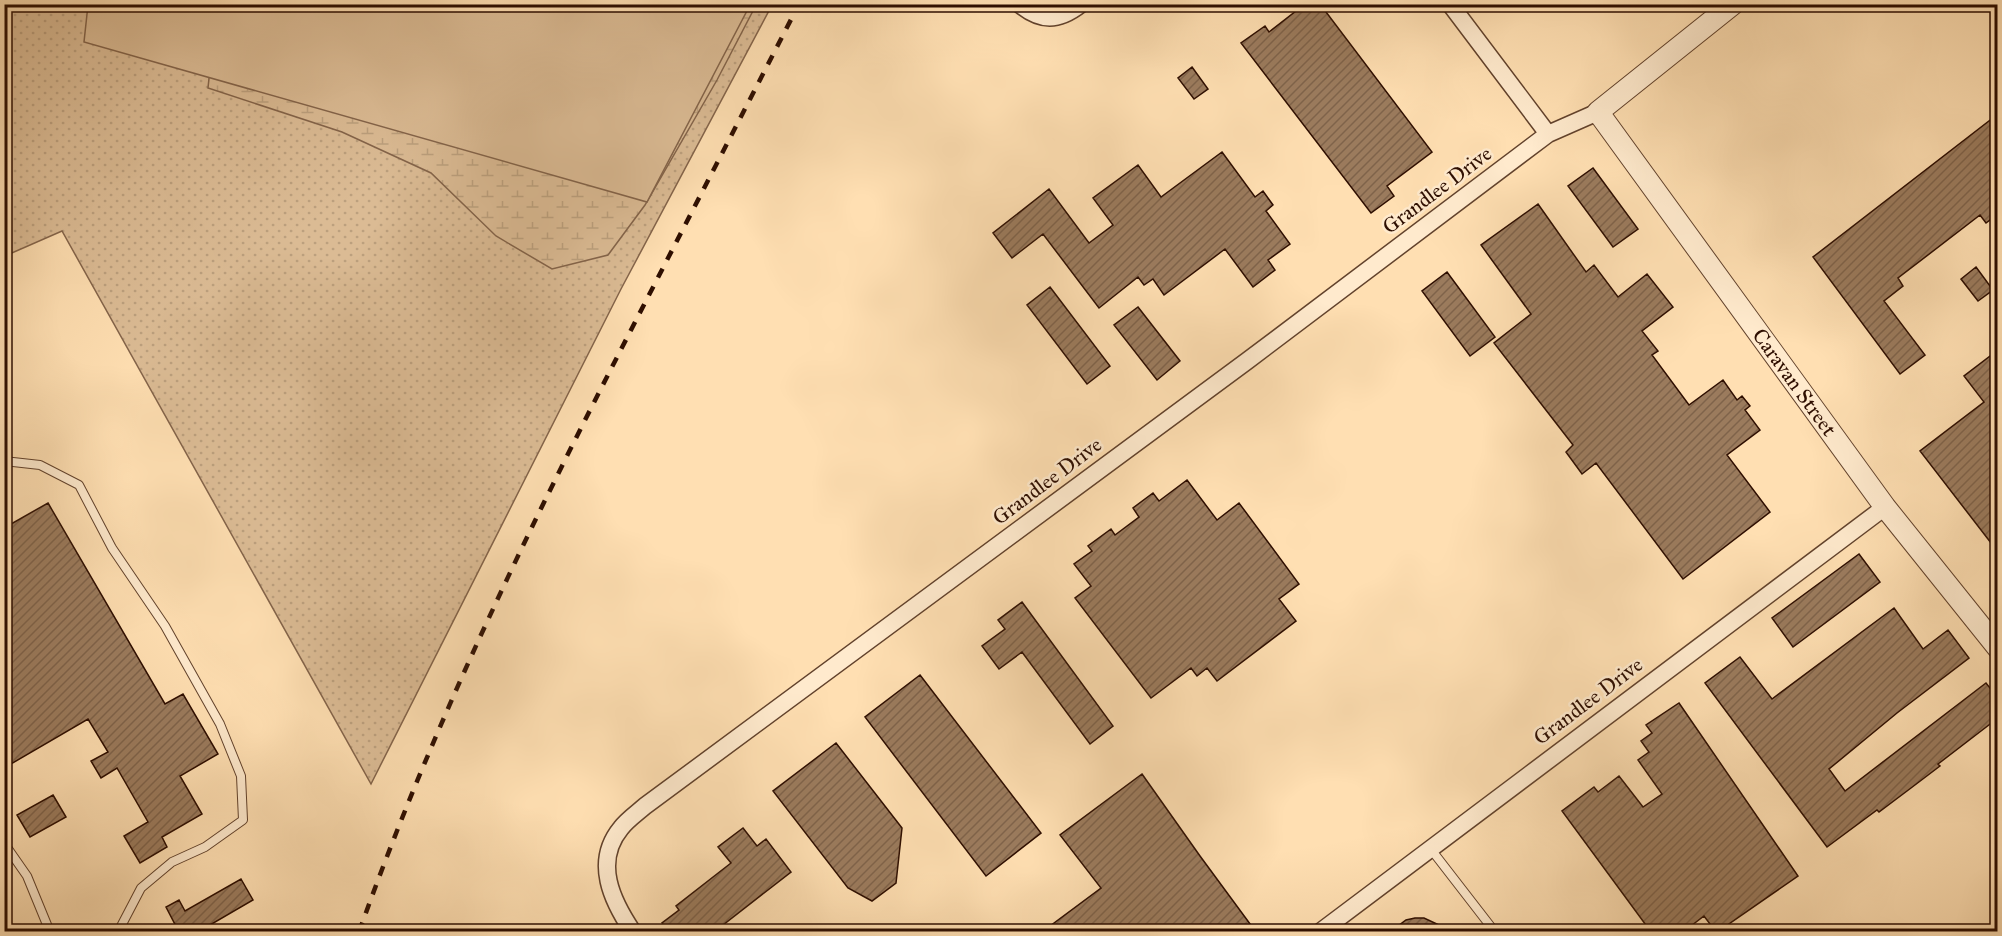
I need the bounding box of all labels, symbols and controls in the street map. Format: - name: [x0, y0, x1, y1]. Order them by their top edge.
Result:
- street label: Grandlee Drive: [1377, 140, 1497, 240]
- street label: Caravan Street: [1747, 323, 1843, 442]
- street label: Grandlee Drive: [987, 431, 1107, 531]
- street label: Grandlee Drive: [1528, 651, 1648, 751]

